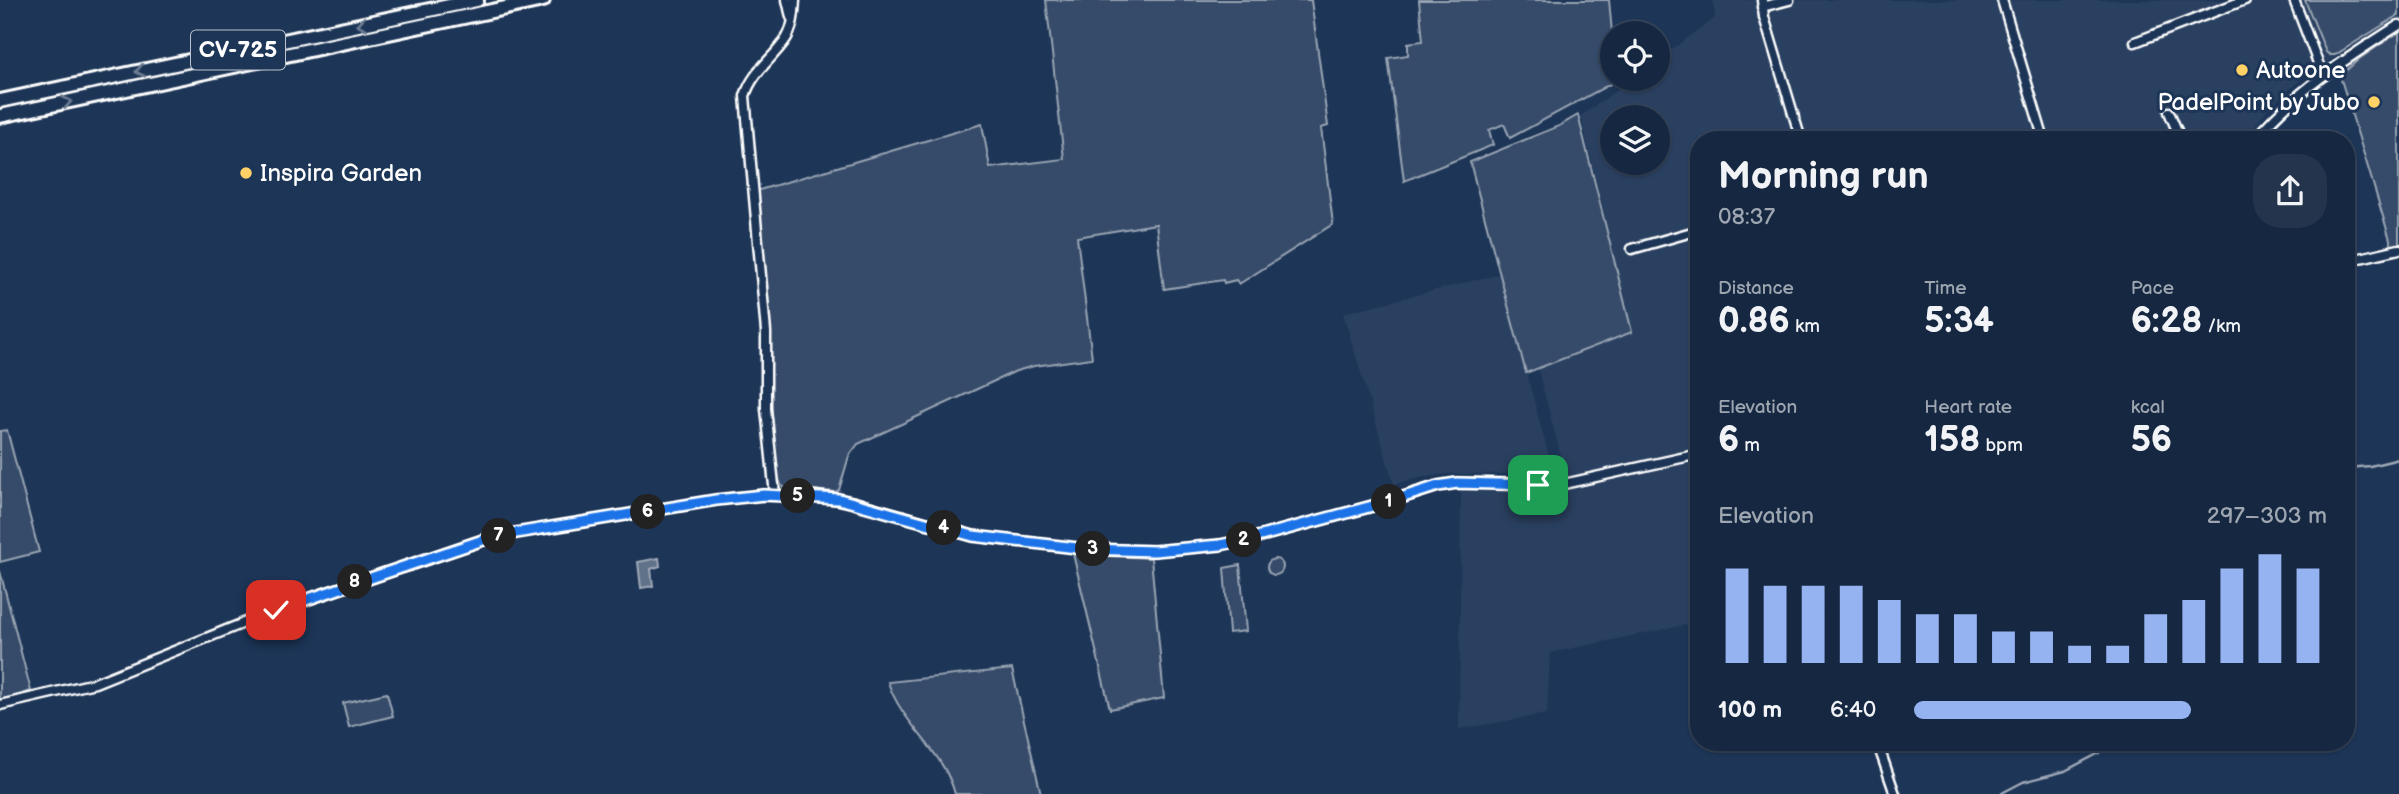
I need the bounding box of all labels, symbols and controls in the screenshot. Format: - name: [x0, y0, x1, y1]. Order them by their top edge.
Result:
- one-way arrow: [356, 15, 368, 30]
- map controls: [1600, 21, 1670, 175]
- button: locate: [1600, 21, 1670, 91]
- road number: CV-725: [191, 31, 285, 70]
- place label: Autoone: [2256, 56, 2345, 85]
- marker: Autoone: [2234, 62, 2250, 78]
- one-way arrow: [134, 63, 146, 78]
- place label: PadelPoint by Jubo: [2157, 88, 2360, 117]
- marker: PadelPoint by Jubo: [2366, 94, 2382, 110]
- one-way arrow: [61, 95, 73, 110]
- button: layers: [1600, 105, 1670, 175]
- text: Morning run: [1718, 154, 1929, 199]
- button: share: [2253, 154, 2327, 228]
- place label: Inspira Garden: [260, 159, 422, 188]
- marker: Inspira Garden: [238, 165, 254, 181]
- text: 08:37: [1718, 203, 1775, 231]
- text: Distance: [1718, 277, 1794, 300]
- text: Time: [1924, 277, 1966, 300]
- text: Pace: [2131, 277, 2174, 300]
- text: 0.86: [1718, 300, 1790, 343]
- text: 5:34: [1924, 300, 1994, 343]
- text: 6:28: [2131, 300, 2202, 343]
- text: km: [1790, 315, 1820, 338]
- text: /km: [2202, 315, 2241, 338]
- text: Elevation: [1718, 396, 1797, 419]
- text: Heart rate: [1924, 396, 2012, 419]
- text: kcal: [2131, 396, 2165, 419]
- text: 6: [1718, 419, 1739, 462]
- text: 158: [1924, 419, 1980, 462]
- text: 56: [2131, 419, 2172, 462]
- text: m: [1739, 434, 1760, 457]
- text: bpm: [1980, 434, 2023, 457]
- pin: [1508, 455, 1568, 515]
- icon: arrive: [1519, 466, 1557, 504]
- pin: 5: [780, 478, 816, 514]
- text: 5: [792, 484, 803, 507]
- pin: 1: [1372, 484, 1406, 520]
- text: 1: [1385, 490, 1393, 513]
- pin: 6: [630, 494, 666, 530]
- text: 6: [642, 500, 653, 523]
- text: Elevation: [1718, 502, 1814, 530]
- text: 297–303 m: [2207, 502, 2327, 530]
- pin: 4: [926, 510, 962, 546]
- text: 4: [938, 516, 949, 539]
- pin: 7: [482, 518, 516, 554]
- pin: 2: [1226, 522, 1262, 558]
- text: 7: [493, 524, 504, 547]
- text: 2: [1238, 528, 1249, 551]
- pin: 3: [1076, 532, 1110, 566]
- text: 3: [1087, 537, 1098, 560]
- pin: 8: [338, 564, 372, 600]
- text: 8: [349, 570, 360, 593]
- pin: [246, 580, 306, 640]
- icon: check: [257, 591, 295, 629]
- text: 100 m: [1718, 696, 1782, 724]
- text: 6:40: [1830, 696, 1876, 724]

